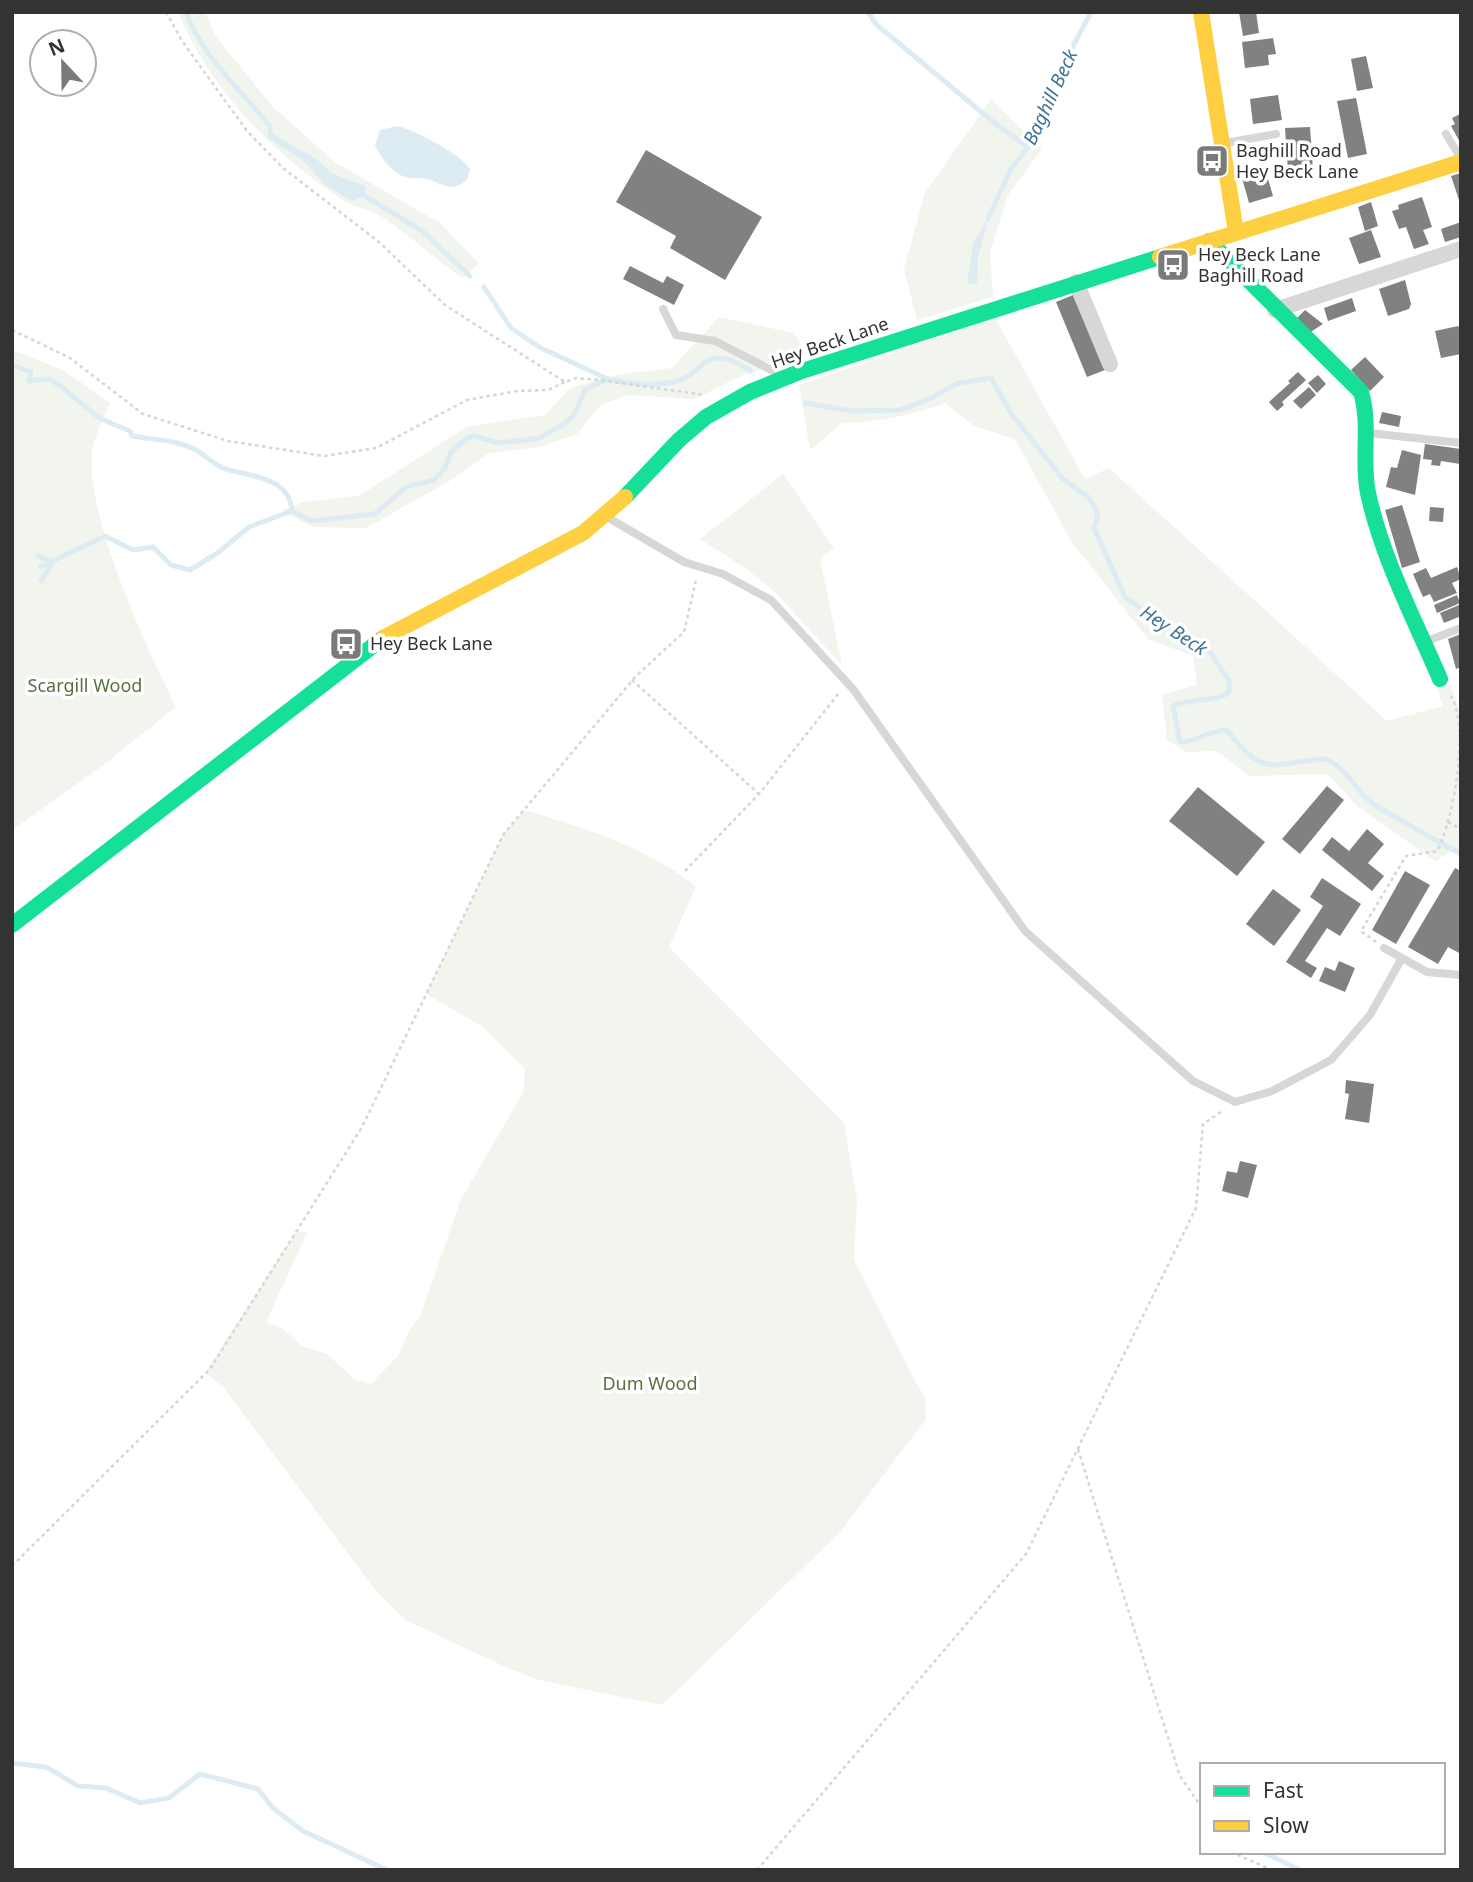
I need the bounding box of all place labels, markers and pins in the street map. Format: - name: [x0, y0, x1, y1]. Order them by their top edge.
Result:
- place label: Baghill Road Hey Beck Lane: [1236, 138, 1359, 183]
- bus stop icon: Baghill Road Hey Beck Lane: [1193, 142, 1231, 180]
- place label: Hey Beck Lane Baghill Road: [1198, 242, 1321, 287]
- bus stop icon: Hey Beck Lane Baghill Road: [1154, 246, 1192, 284]
- bus stop icon: Hey Beck Lane: [327, 625, 365, 663]
- place label: Hey Beck Lane: [370, 631, 493, 655]

